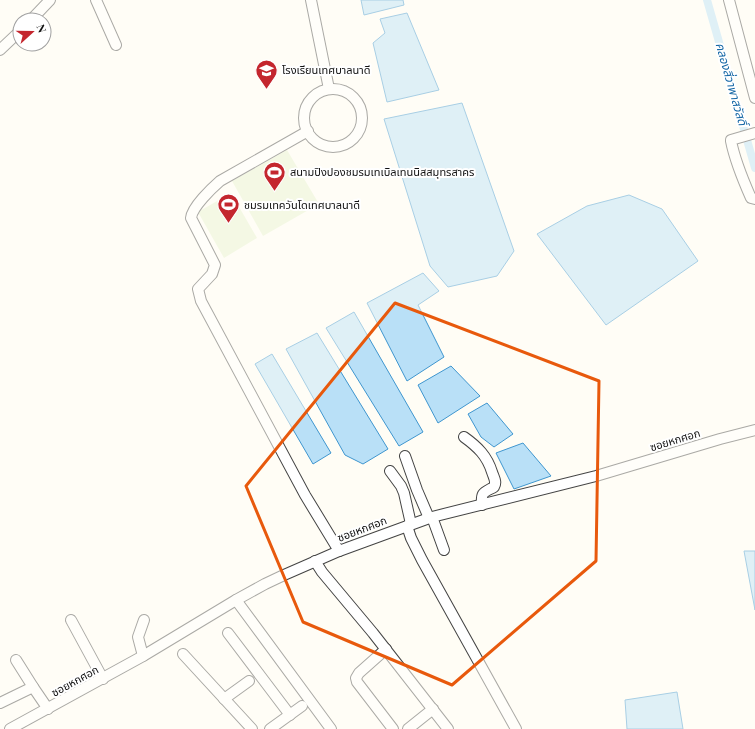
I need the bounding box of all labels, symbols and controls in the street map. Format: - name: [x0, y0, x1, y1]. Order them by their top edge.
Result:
- north arrow: [12, 12, 52, 52]
- text: N: [33, 22, 50, 35]
- water label: คลองสี่วาพาสวัสดิ์: [712, 40, 752, 130]
- school or university icon: โรงเรียนเทศบาลนาดี: [254, 57, 280, 90]
- place label: โรงเรียนเทศบาลนาดี: [282, 62, 371, 77]
- sports icon: สนามปิงปองชมรมเทเบิลเทนนิสสมุทรสาคร: [262, 159, 288, 192]
- place label: สนามปิงปองชมรมเทเบิลเทนนิสสมุทรสาคร: [290, 164, 474, 179]
- sports icon: ชมรมเทควันโดเทศบาลนาดี: [215, 192, 241, 225]
- place label: ชมรมเทควันโดเทศบาลนาดี: [244, 197, 360, 212]
- street label: ซอยหกศอก: [648, 425, 702, 454]
- street label: ซอยหกศอก: [335, 512, 389, 545]
- street label: ซอยหกศอก: [48, 661, 101, 700]

